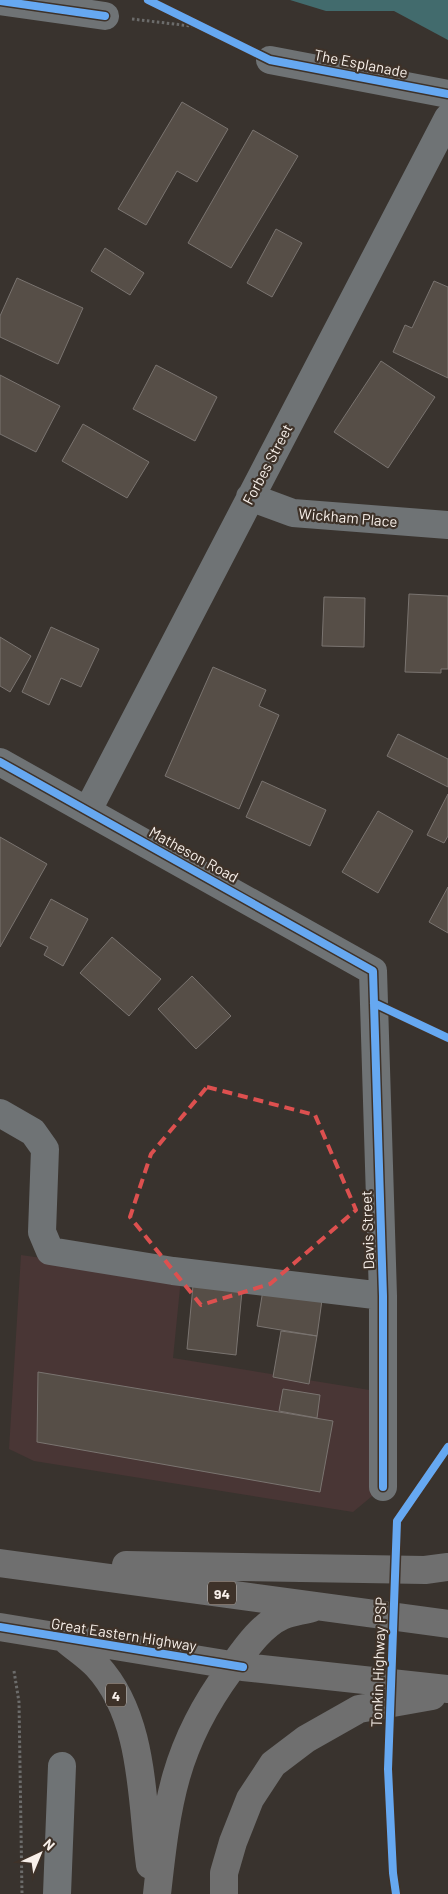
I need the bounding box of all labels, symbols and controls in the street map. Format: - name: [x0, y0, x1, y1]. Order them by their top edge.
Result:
- street label: The Esplanade: [313, 45, 409, 81]
- street label: Forbes Street: [238, 421, 296, 507]
- street label: Wickham Place: [298, 504, 398, 530]
- street label: Matheson Road: [146, 822, 242, 886]
- street label: Davis Street: [357, 1190, 377, 1270]
- road number: 94: [208, 1582, 236, 1605]
- street label: Tonkin Highway PSP: [367, 1596, 389, 1727]
- street label: Great Eastern Highway: [50, 1614, 198, 1654]
- road number: 4: [106, 1684, 126, 1706]
- north arrow: [15, 1829, 65, 1879]
- text: N: [40, 1835, 59, 1854]

